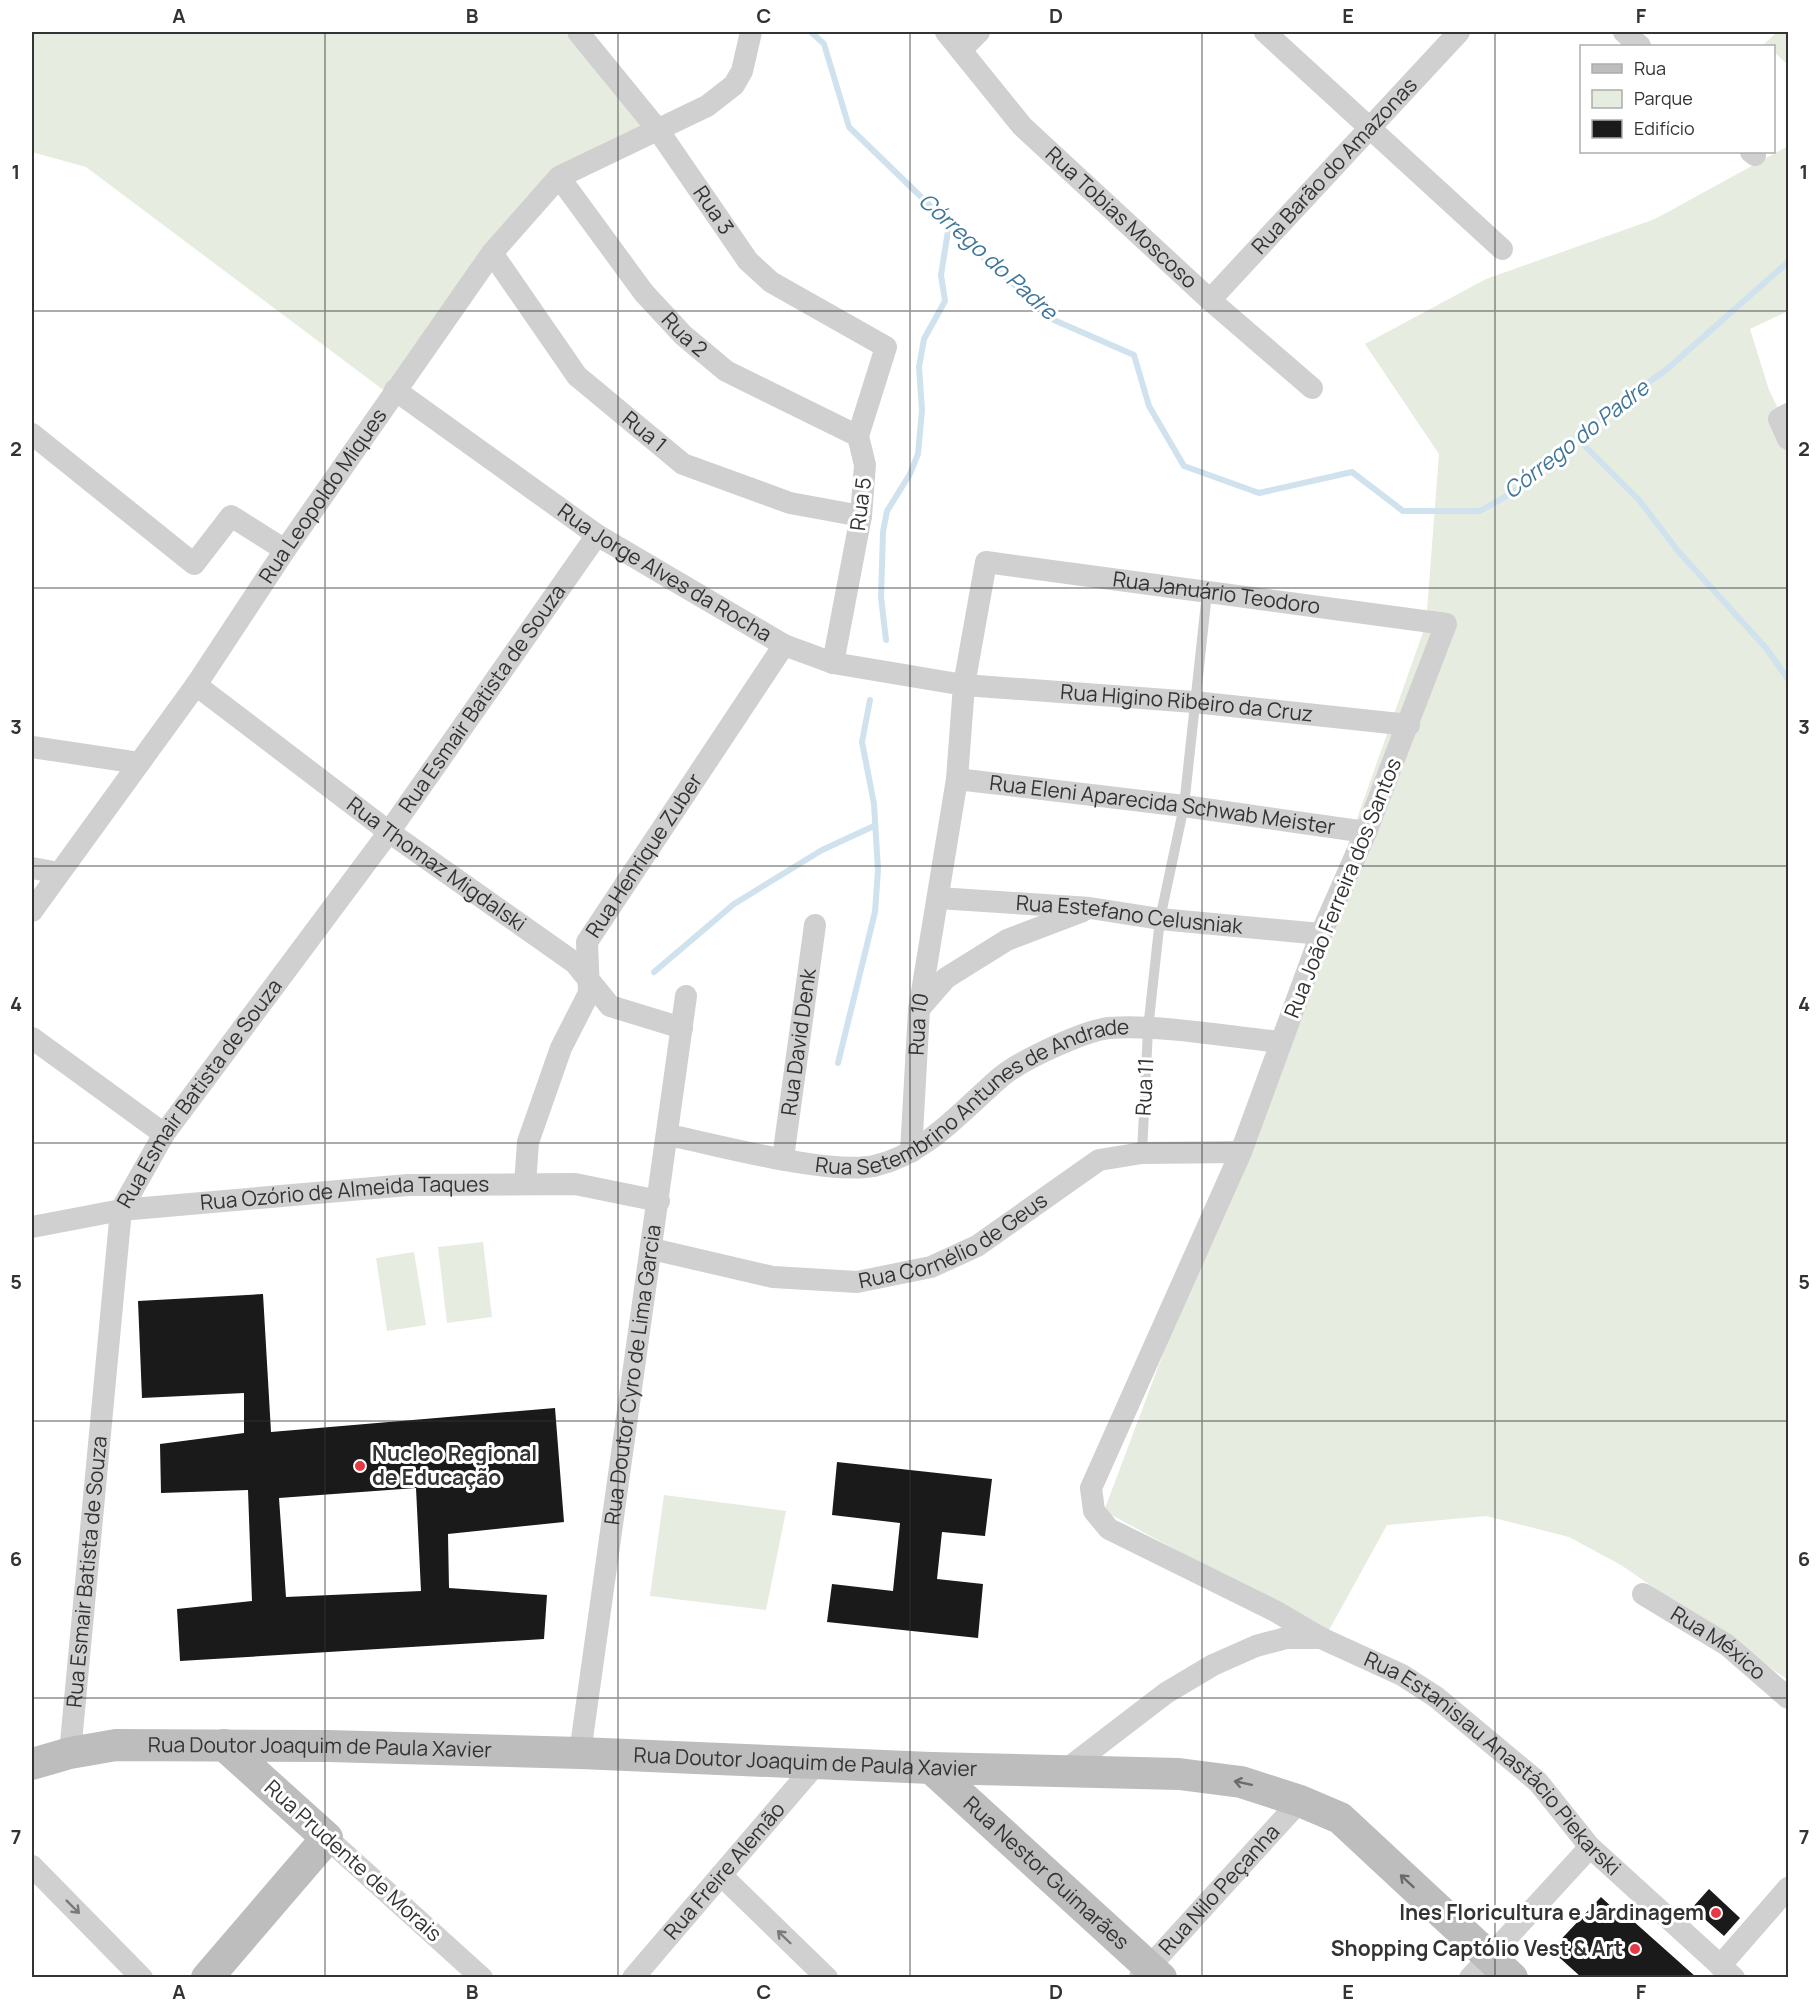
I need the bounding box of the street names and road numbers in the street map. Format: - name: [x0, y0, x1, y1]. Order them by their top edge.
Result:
- street label: Rua Barão do Amazonas: [1245, 71, 1423, 260]
- street label: Rua Tobias Moscoso: [1040, 140, 1204, 294]
- street label: Rua 3: [687, 180, 741, 240]
- street label: Rua 2: [656, 306, 714, 363]
- street label: Rua Leopoldo Miques: [252, 402, 393, 588]
- street label: Rua 1: [617, 404, 673, 458]
- street label: Rua 5: [843, 476, 877, 532]
- street label: Rua Jorge Alves da Rocha: [552, 496, 777, 648]
- street label: Rua Januário Teodoro: [1111, 564, 1322, 620]
- street label: Rua Esmair Batista de Souza: [392, 578, 571, 818]
- street label: Rua Higino Ribeiro da Cruz: [1059, 677, 1314, 728]
- street label: Rua João Ferreira dos Santos: [1277, 753, 1407, 1022]
- street label: Rua Henrique Zuber: [579, 767, 708, 943]
- street label: Rua Eleni Aparecida Schwab Meister: [988, 768, 1338, 841]
- street label: Rua Thomaz Migdalski: [342, 790, 532, 937]
- street label: Rua Estefano Celusniak: [1015, 888, 1244, 940]
- street label: Rua David Denk: [774, 966, 822, 1117]
- street label: Rua Esmair Batista de Souza: [110, 973, 288, 1213]
- street label: Rua 10: [901, 991, 935, 1056]
- street label: Rua Setembrino Antunes de Andrade: [814, 1012, 1129, 1181]
- street label: Rua 11: [1129, 1057, 1159, 1117]
- street label: Rua Ozório de Almeida Taques: [199, 1170, 489, 1216]
- street label: Rua Cornélio de Geus: [856, 1186, 1053, 1294]
- street label: Rua Doutor Cyro de Lima Garcia: [597, 1223, 667, 1527]
- street label: Rua Esmair Batista de Souza: [59, 1435, 113, 1709]
- street label: Rua México: [1666, 1599, 1772, 1686]
- street label: Rua Estanislau Anastácio Piekarski: [1360, 1645, 1627, 1881]
- street label: Rua Doutor Joaquim de Paula Xavier: [148, 1730, 493, 1764]
- street label: Rua Doutor Joaquim de Paula Xavier: [633, 1740, 978, 1782]
- street label: Rua Prudente de Morais: [259, 1773, 448, 1947]
- street label: Rua Nestor Guimarães: [958, 1790, 1136, 1955]
- street label: Rua Freire Alemão: [657, 1796, 791, 1945]
- street label: Rua Nilo Peçanha: [1152, 1818, 1285, 1960]

